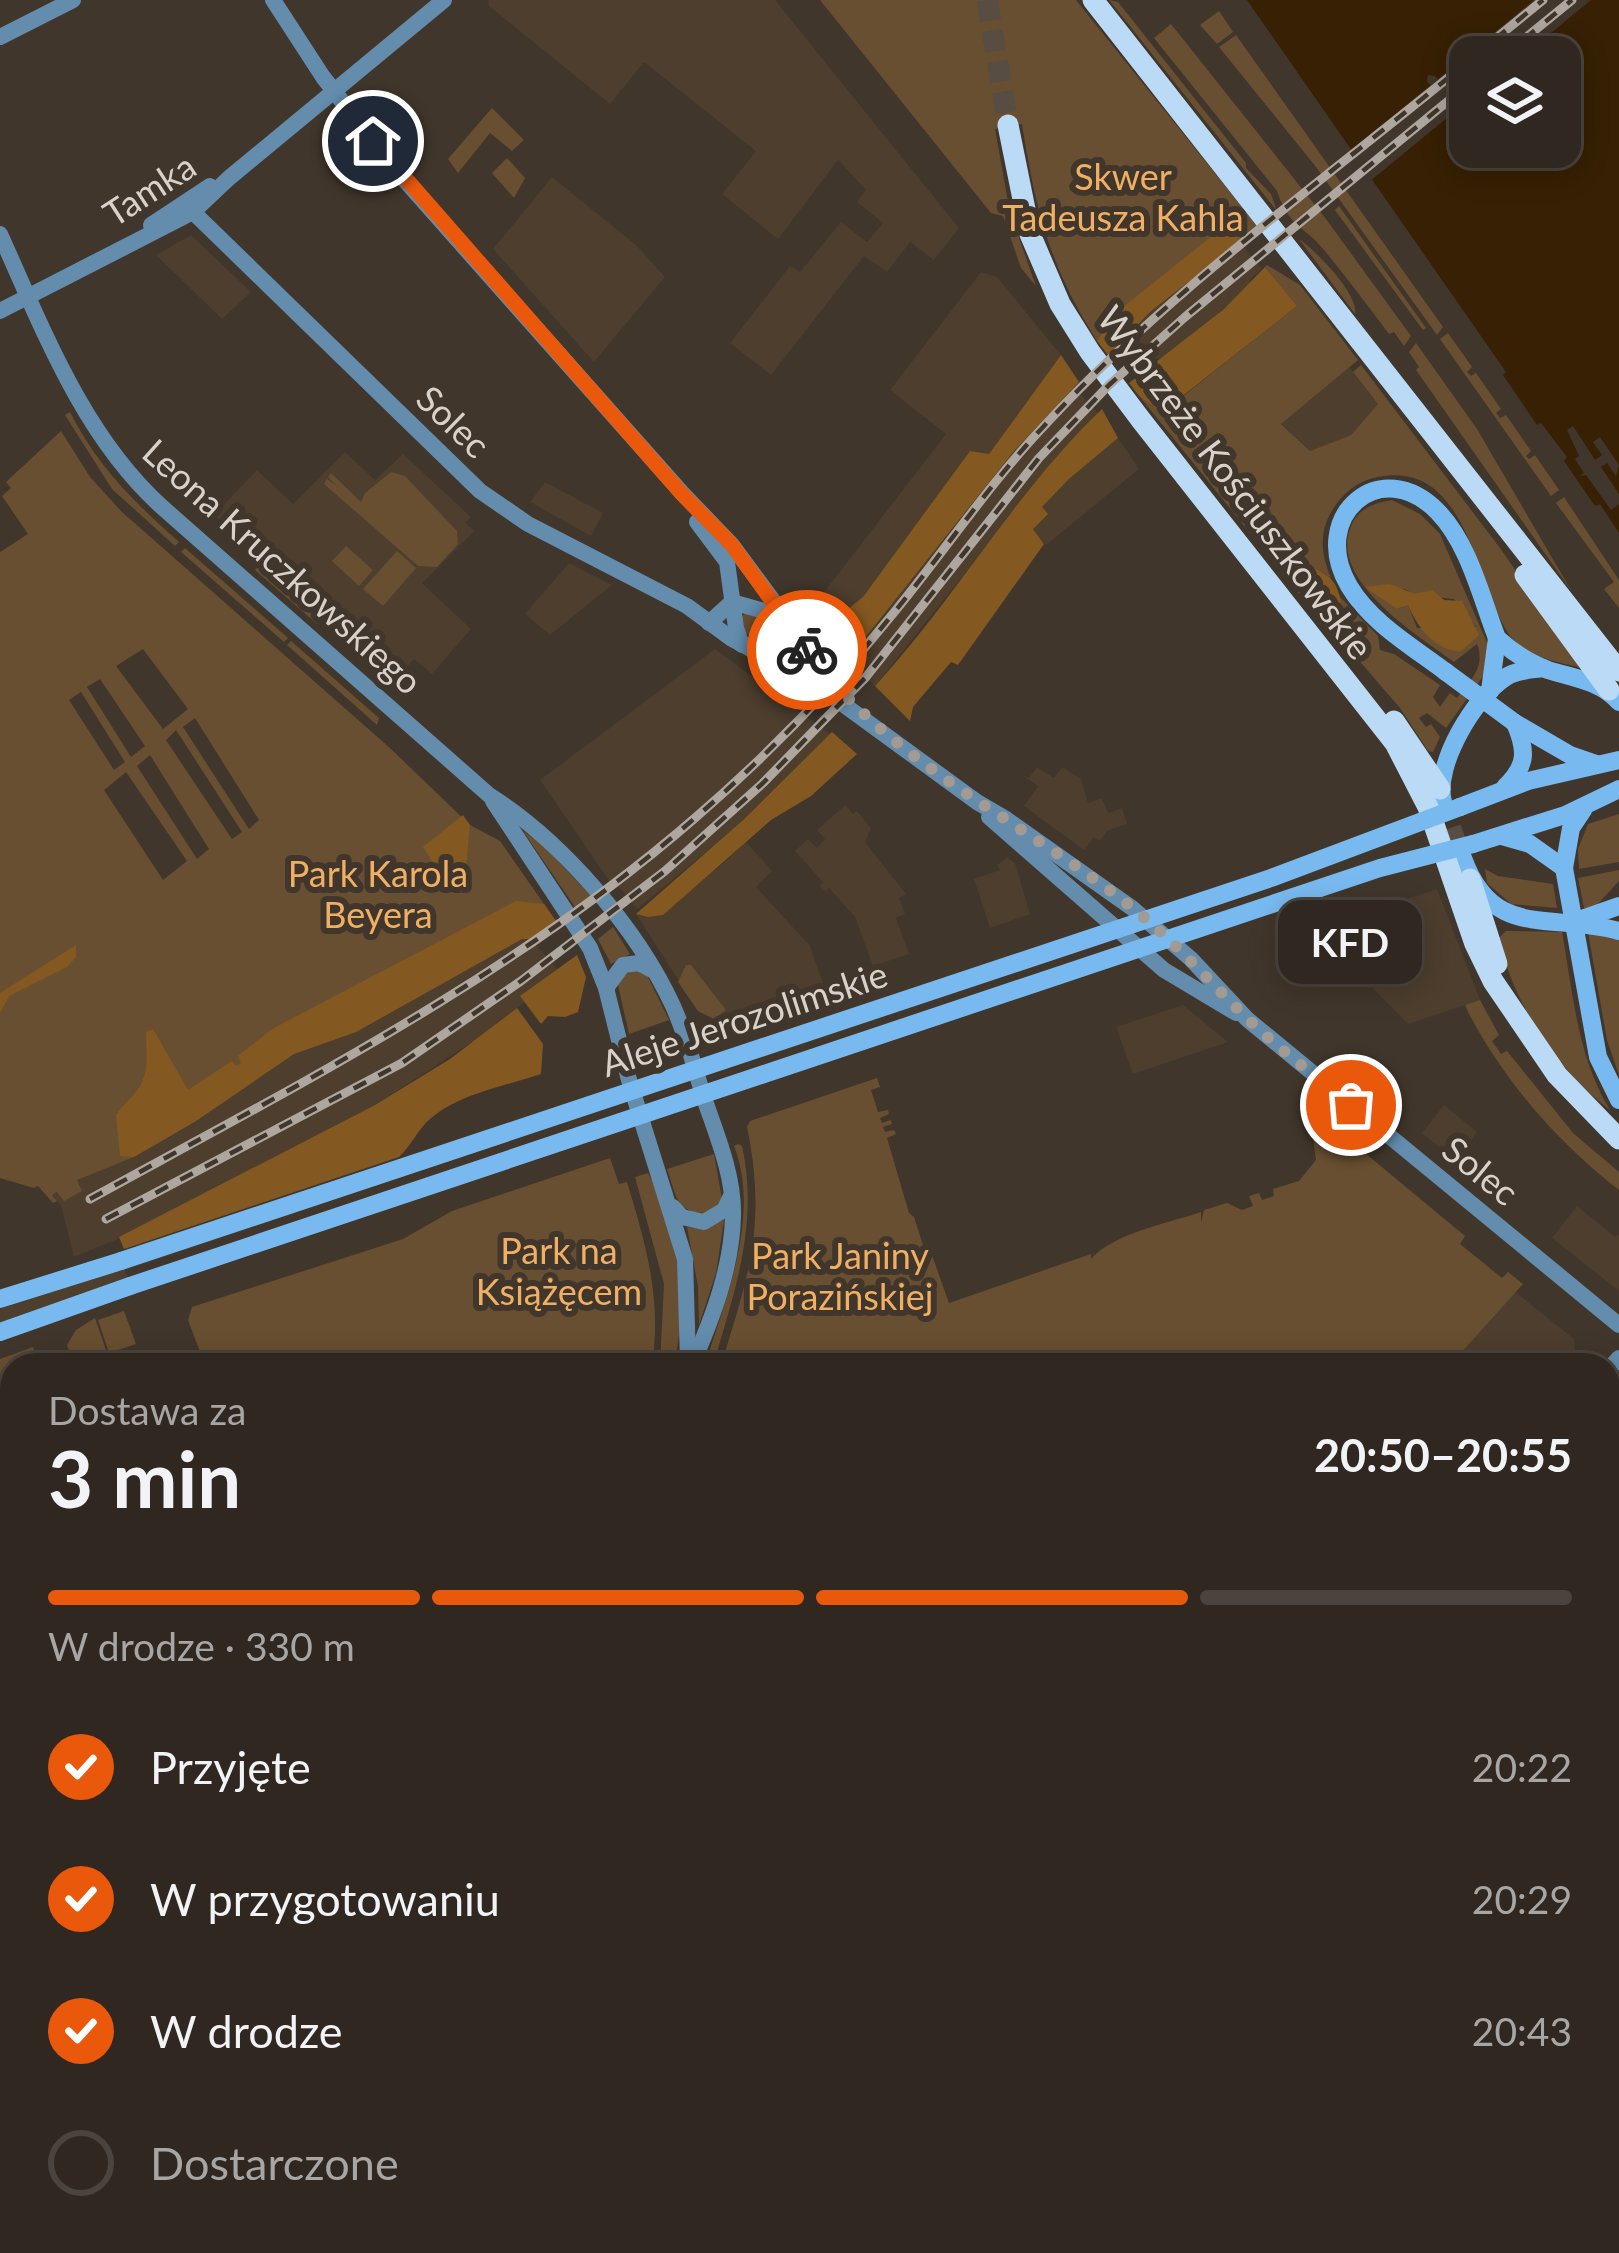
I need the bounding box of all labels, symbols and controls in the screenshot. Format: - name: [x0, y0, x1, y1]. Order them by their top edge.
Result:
- map controls: [1449, 36, 1581, 168]
- button: layers: [1449, 36, 1581, 168]
- pin: [322, 90, 424, 192]
- icon: home: [340, 108, 406, 174]
- street label: Tamka: [95, 143, 203, 235]
- park label: Skwer Tadeusza Kahla: [1002, 154, 1244, 239]
- street label: Wybrzeże Kościuszkowskie: [1089, 297, 1383, 667]
- street label: Solec: [408, 376, 500, 466]
- street label: Leona Kruczkowskiego: [134, 429, 432, 703]
- courier: [747, 590, 867, 710]
- icon: bike: [774, 617, 840, 683]
- park label: Park Karola Beyera: [288, 851, 468, 936]
- callout: KFD: [1279, 901, 1423, 985]
- text: KFD: [1311, 919, 1389, 965]
- street label: Aleje Jerozolimskie: [595, 951, 893, 1085]
- pin: [1300, 1054, 1402, 1156]
- icon: bag: [1318, 1072, 1384, 1138]
- street label: Solec: [1434, 1126, 1528, 1214]
- park label: Park na Książęcem: [476, 1228, 642, 1313]
- park label: Park Janiny Porazińskiej: [747, 1233, 933, 1318]
- text: Dostawa za: [48, 1387, 246, 1433]
- text: 20:50–20:55: [1314, 1428, 1572, 1482]
- text: 3 min: [48, 1431, 241, 1525]
- text: W drodze · 330 m: [48, 1623, 355, 1669]
- icon: check: [48, 1734, 114, 1800]
- text: Przyjęte: [150, 1740, 311, 1794]
- text: 20:22: [1472, 1744, 1572, 1790]
- icon: check: [48, 1866, 114, 1932]
- text: W przygotowaniu: [150, 1872, 500, 1926]
- text: 20:29: [1472, 1876, 1572, 1922]
- icon: check: [48, 1998, 114, 2064]
- text: W drodze: [150, 2004, 343, 2058]
- text: 20:43: [1472, 2008, 1572, 2054]
- text: Dostarczone: [150, 2136, 399, 2190]

